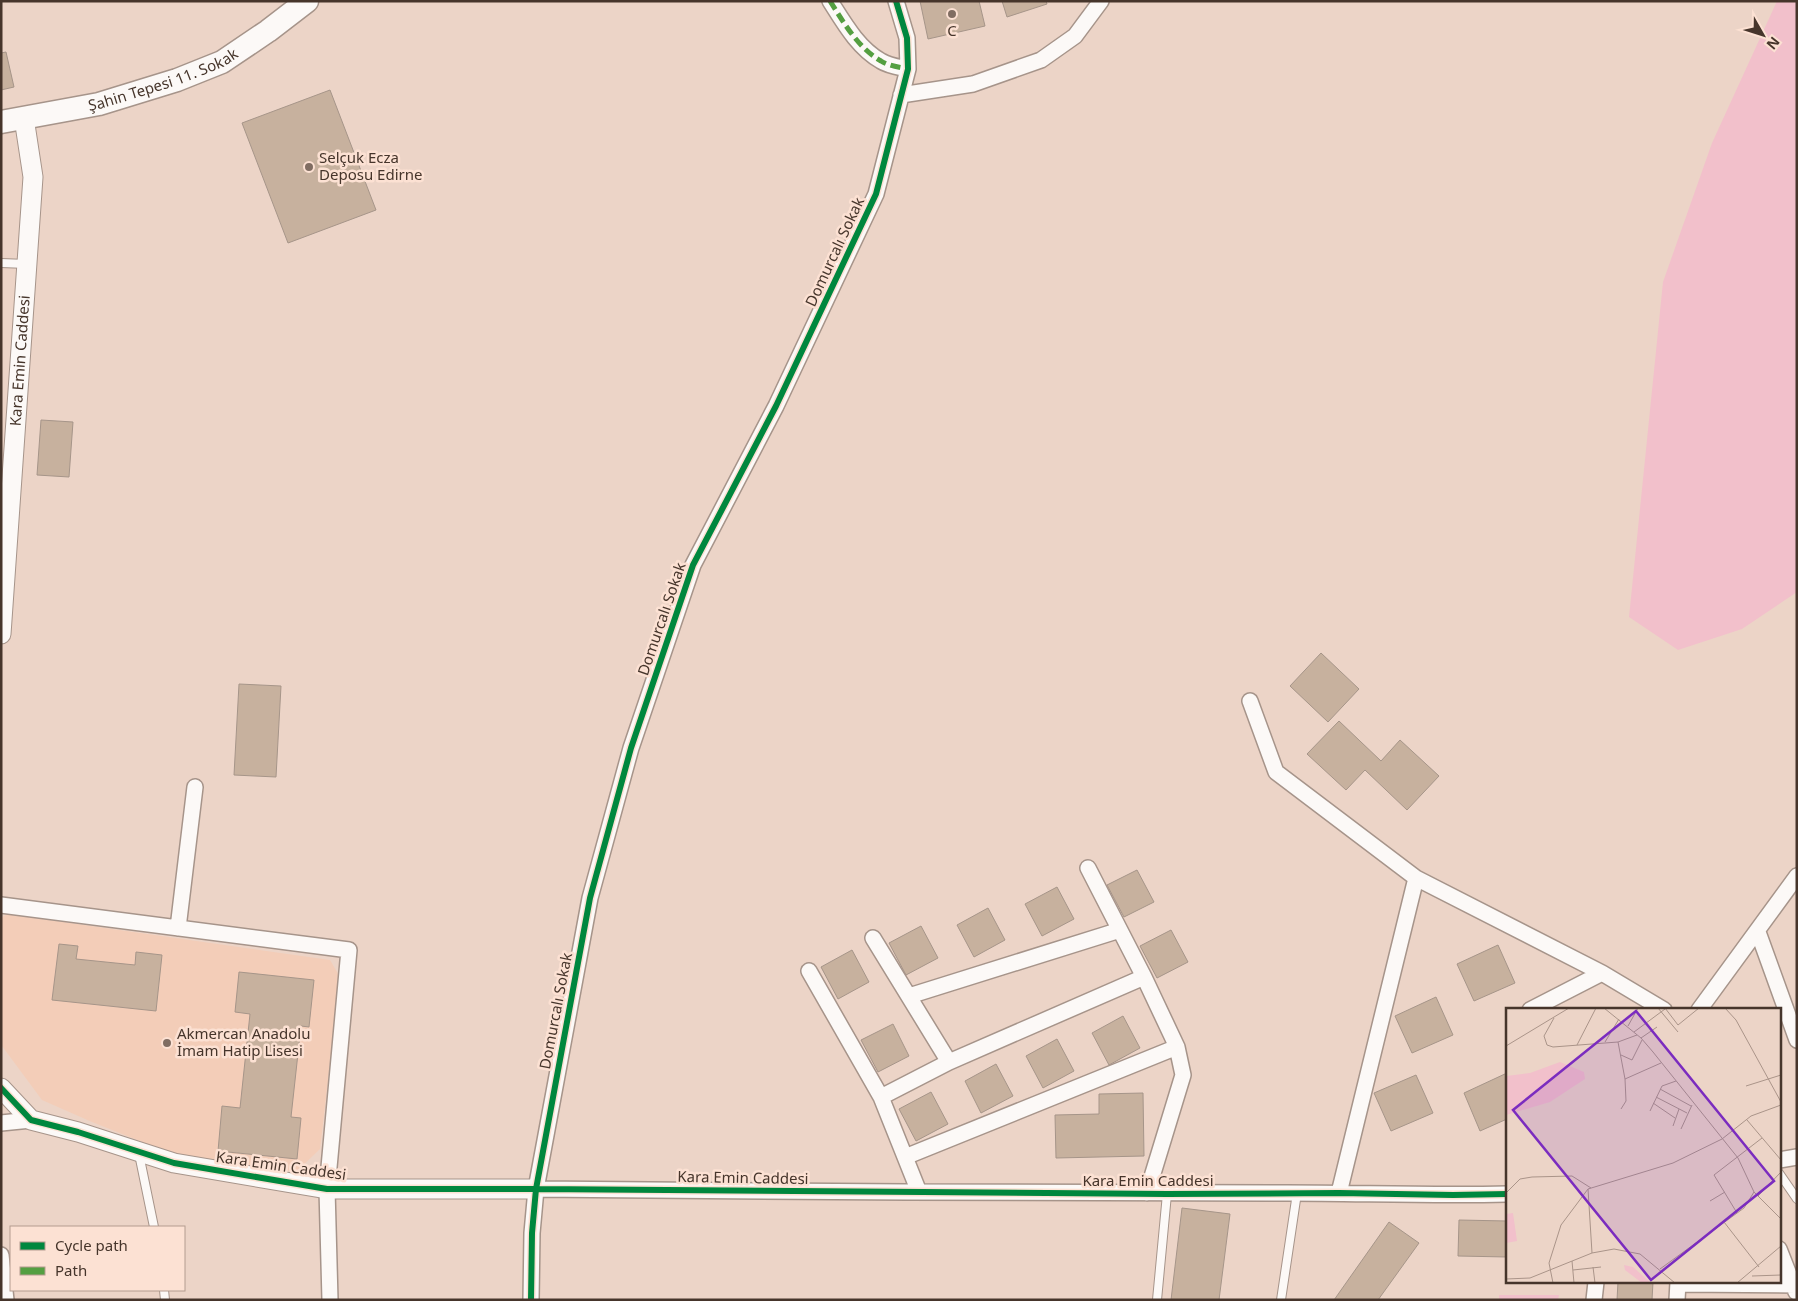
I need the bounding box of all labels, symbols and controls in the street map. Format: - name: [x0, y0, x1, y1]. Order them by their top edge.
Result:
- marker: C: [946, 8, 958, 20]
- north arrow: [1738, 10, 1788, 60]
- place label: C: [947, 20, 957, 40]
- text: N: [1763, 33, 1784, 54]
- street label: Şahin Tepesi 11. Sokak: [86, 43, 242, 115]
- place label: Selçuk Ecza Deposu Edirne: [319, 147, 422, 184]
- marker: Selçuk Ecza Deposu Edirne: [303, 161, 315, 173]
- street label: Domurcalı Sokak: [800, 194, 868, 309]
- street label: Kara Emin Caddesi: [5, 294, 34, 427]
- street label: Domurcalı Sokak: [632, 560, 690, 678]
- street label: Domurcalı Sokak: [534, 951, 576, 1071]
- inset map: [1506, 1008, 1780, 1284]
- place label: Akmercan Anadolu İmam Hatip Lisesi: [177, 1023, 310, 1060]
- marker: Akmercan Anadolu İmam Hatip Lisesi: [161, 1037, 173, 1049]
- street label: Kara Emin Caddesi: [215, 1146, 347, 1184]
- street label: Kara Emin Caddesi: [677, 1166, 809, 1188]
- street label: Kara Emin Caddesi: [1082, 1170, 1214, 1190]
- legend: [10, 1226, 185, 1291]
- text: Cycle path: [55, 1235, 128, 1255]
- text: Path: [55, 1260, 87, 1280]

